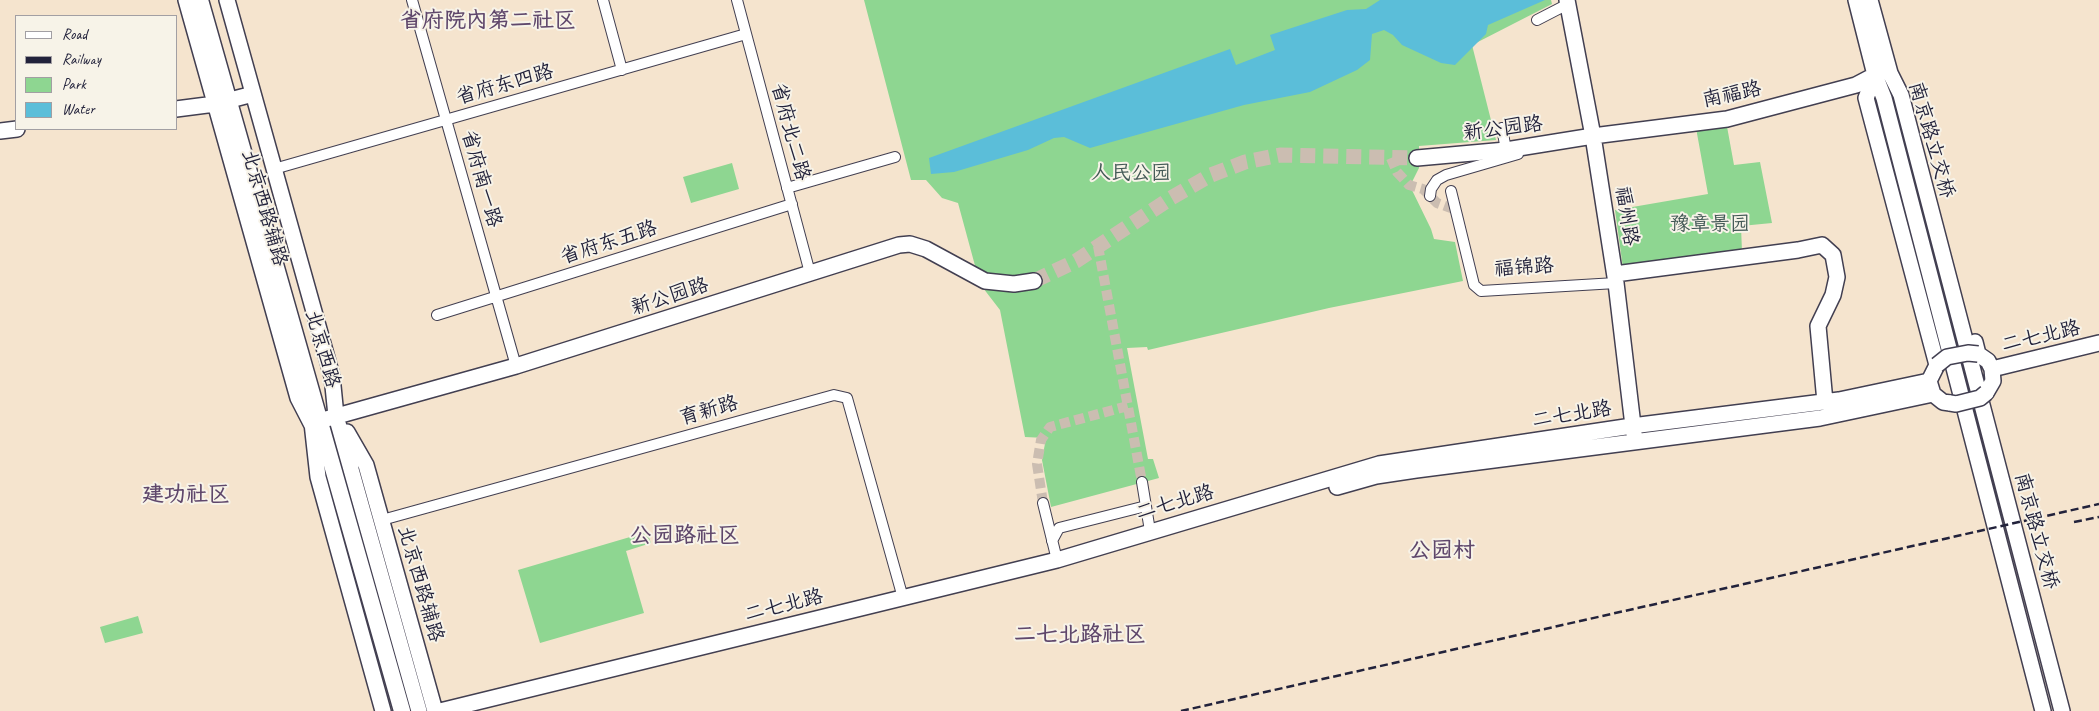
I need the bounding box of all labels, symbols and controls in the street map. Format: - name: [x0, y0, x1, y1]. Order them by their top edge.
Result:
- district label: 省府院内第二社区: [400, 8, 576, 34]
- legend: [15, 15, 178, 130]
- text: Road: [62, 25, 87, 44]
- text: Railway: [62, 50, 101, 69]
- street label: 省府东四路: [454, 60, 556, 110]
- text: Park: [62, 75, 86, 94]
- street label: 南福路: [1700, 77, 1764, 113]
- street label: 南京路立交桥: [1903, 79, 1959, 201]
- street label: 省府北二路: [765, 81, 815, 183]
- text: Water: [62, 100, 95, 119]
- street label: 新公园路: [1462, 112, 1544, 146]
- street label: 省府南一路: [456, 128, 506, 230]
- street label: 北京西路辅路: [236, 147, 292, 269]
- park label: 人民公园: [1091, 162, 1171, 186]
- street label: 福州路: [1609, 184, 1643, 248]
- park label: 豫章景园: [1670, 213, 1750, 237]
- street label: 省府东五路: [558, 216, 660, 270]
- street label: 福锦路: [1493, 254, 1555, 282]
- street label: 新公园路: [628, 273, 712, 321]
- street label: 北京西路: [299, 307, 345, 391]
- street label: 二七北路: [1999, 316, 2083, 358]
- street label: 育新路: [677, 391, 741, 431]
- street label: 二七北路: [1531, 397, 1613, 433]
- street label: 南京路立交桥: [2009, 470, 2063, 592]
- street label: 二七北路: [1133, 480, 1217, 526]
- district label: 建功社区: [142, 482, 230, 508]
- street label: 北京西路辅路: [392, 523, 448, 645]
- district label: 公园路社区: [630, 523, 740, 549]
- district label: 公园村: [1409, 538, 1475, 564]
- street label: 二七北路: [742, 585, 826, 627]
- district label: 二七北路社区: [1014, 622, 1146, 648]

